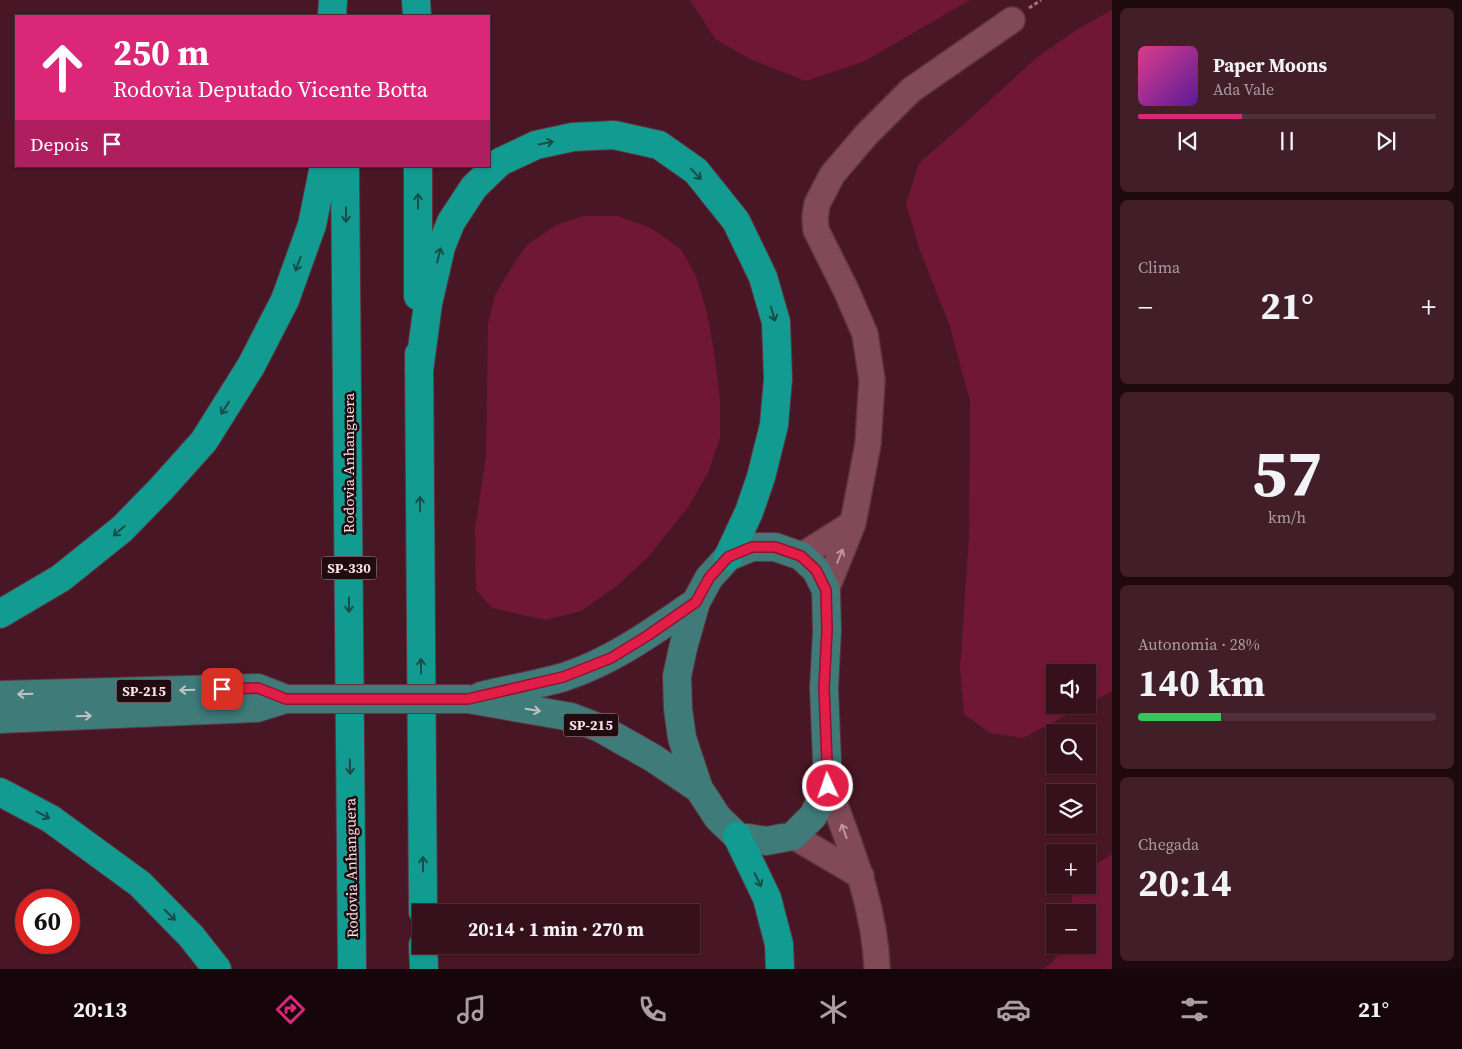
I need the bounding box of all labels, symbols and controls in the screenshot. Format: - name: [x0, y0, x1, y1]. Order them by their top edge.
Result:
- text: 250 m: [113, 29, 209, 77]
- icon: ahead: [30, 35, 95, 100]
- text: Paper Moons: [1213, 52, 1327, 78]
- text: Rodovia Deputado Vicente Botta: [113, 74, 428, 104]
- text: Ada Vale: [1213, 78, 1274, 100]
- icon: previous: [1174, 127, 1202, 155]
- icon: pause: [1273, 127, 1301, 155]
- icon: next: [1372, 127, 1400, 155]
- icon: arrive: [98, 130, 126, 158]
- text: Depois: [30, 131, 88, 157]
- one-way arrow: [537, 137, 553, 147]
- one-way arrow: [690, 167, 702, 180]
- one-way arrow: [413, 194, 423, 210]
- one-way arrow: [341, 206, 351, 223]
- one-way arrow: [435, 247, 444, 263]
- one-way arrow: [293, 256, 302, 271]
- text: Clima: [1138, 256, 1180, 278]
- text: 21°: [1260, 280, 1314, 332]
- text: −: [1138, 288, 1153, 326]
- text: +: [1421, 288, 1436, 326]
- one-way arrow: [769, 306, 779, 322]
- street label: Rodovia Anhanguera: [338, 392, 359, 533]
- one-way arrow: [219, 401, 229, 415]
- text: 57: [1252, 429, 1322, 518]
- one-way arrow: [415, 496, 425, 512]
- text: km/h: [1268, 506, 1306, 528]
- one-way arrow: [113, 525, 126, 537]
- one-way arrow: [836, 549, 845, 565]
- road number: SP-330: [322, 556, 376, 580]
- one-way arrow: [344, 596, 354, 613]
- text: Autonomia · 28%: [1138, 633, 1260, 655]
- text: 140 km: [1138, 657, 1265, 709]
- one-way arrow: [416, 659, 426, 675]
- map controls: [1046, 664, 1096, 954]
- button: sound: [1046, 664, 1096, 714]
- pin: [201, 668, 243, 710]
- icon: arrive: [208, 675, 236, 703]
- road number: SP-215: [116, 679, 172, 702]
- one-way arrow: [179, 685, 195, 694]
- one-way arrow: [17, 689, 33, 699]
- one-way arrow: [525, 705, 541, 715]
- one-way arrow: [75, 711, 91, 721]
- road number: SP-215: [564, 714, 618, 736]
- button: search: [1046, 724, 1096, 774]
- one-way arrow: [345, 759, 355, 775]
- position arrow: [801, 759, 853, 811]
- button: layers: [1046, 784, 1096, 834]
- street label: Rodovia Anhanguera: [339, 797, 363, 938]
- one-way arrow: [35, 811, 50, 820]
- one-way arrow: [839, 824, 848, 839]
- text: Chegada: [1138, 833, 1199, 855]
- button: +: [1046, 844, 1096, 894]
- one-way arrow: [418, 856, 428, 872]
- text: 20:14: [1138, 857, 1232, 909]
- one-way arrow: [754, 872, 763, 887]
- speed limit sign: 60: [15, 889, 80, 954]
- button: −: [1046, 904, 1096, 954]
- one-way arrow: [164, 909, 177, 921]
- text: 20:14 · 1 min · 270 m: [468, 916, 644, 942]
- icon: directions: [273, 992, 308, 1027]
- icon: music: [454, 992, 489, 1027]
- icon: phone: [635, 992, 670, 1027]
- icon: climate: [816, 992, 851, 1027]
- icon: car: [996, 992, 1031, 1027]
- icon: filters: [1177, 992, 1212, 1027]
- text: 20:13: [73, 994, 127, 1024]
- text: 21°: [1358, 994, 1389, 1024]

